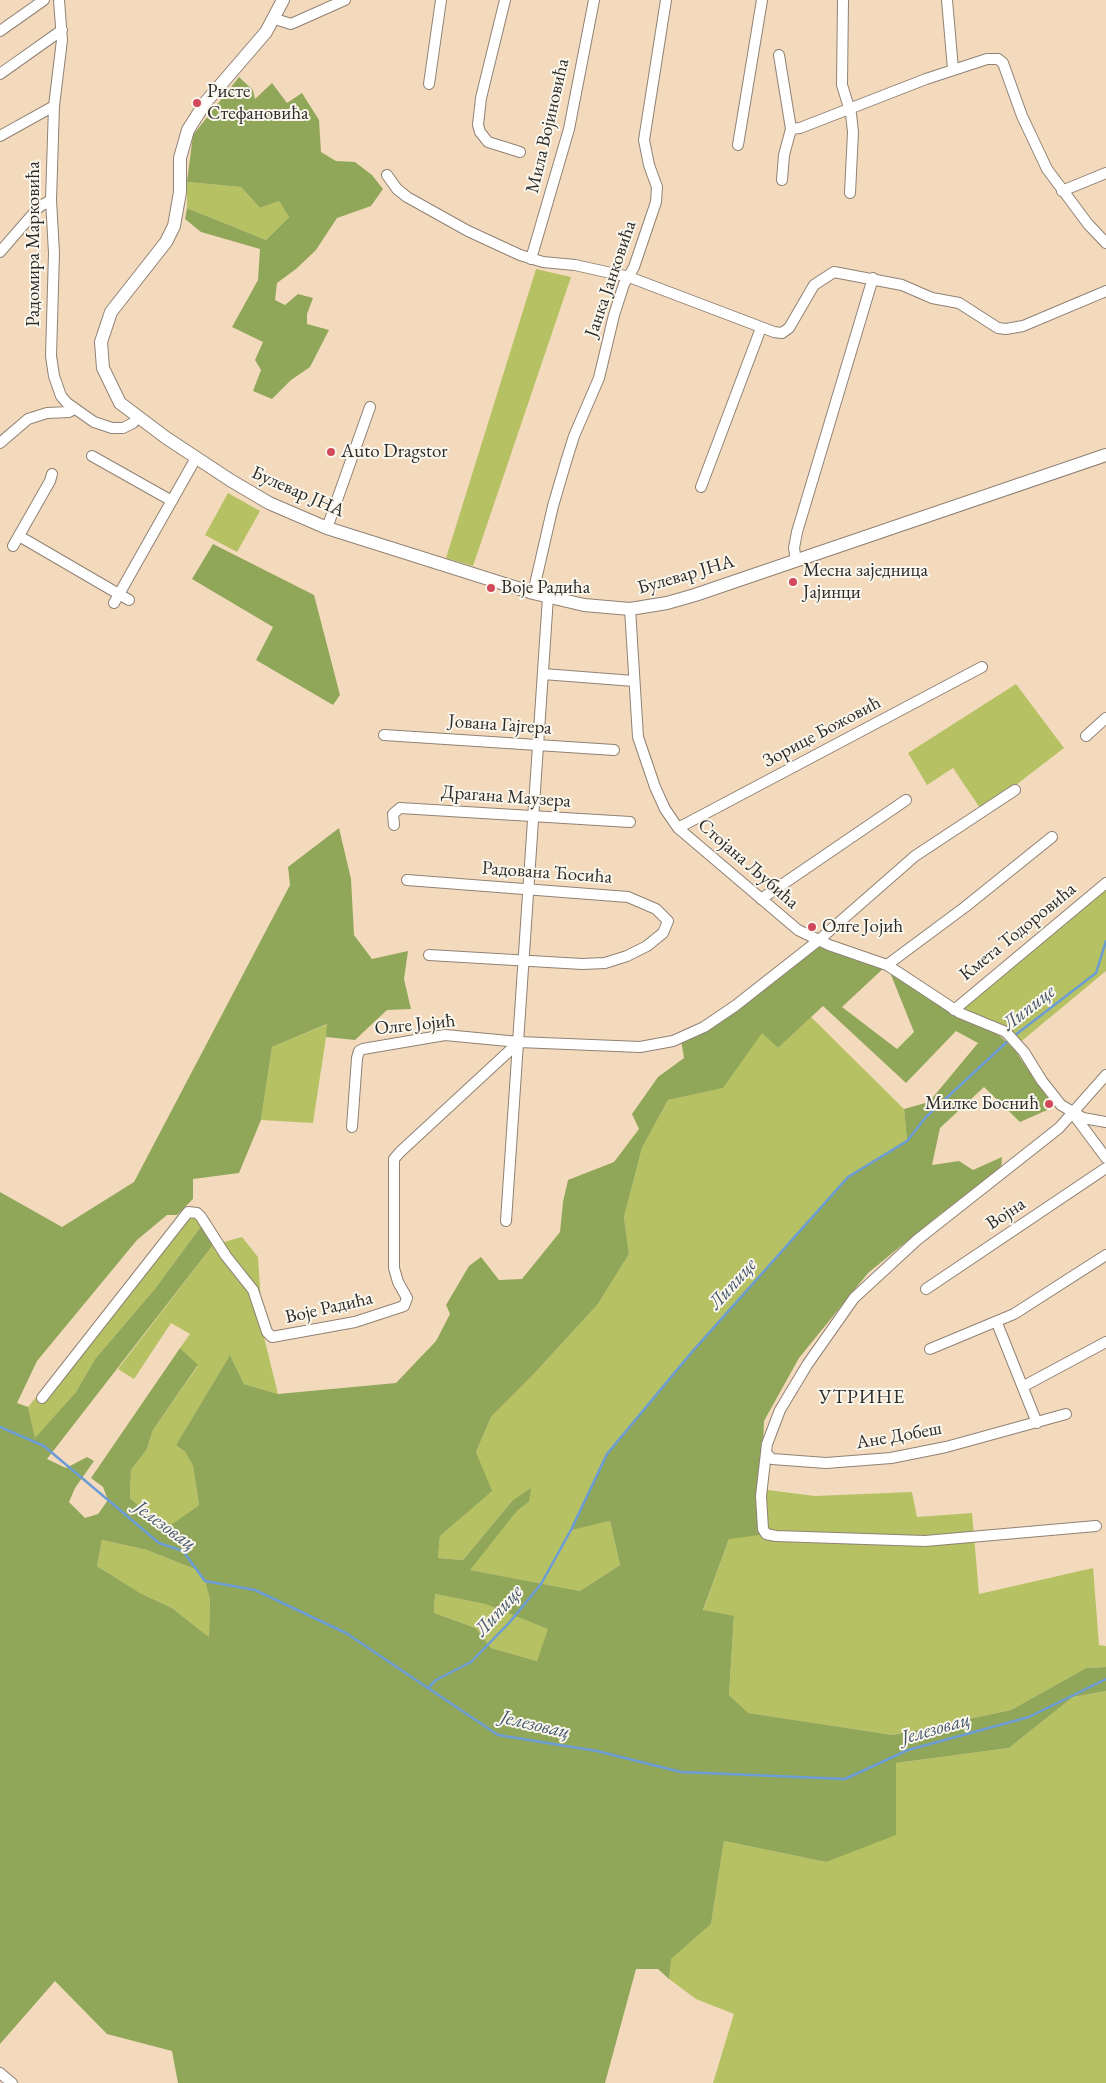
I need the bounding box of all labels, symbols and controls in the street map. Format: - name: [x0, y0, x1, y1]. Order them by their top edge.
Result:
- street label: Мила Војиновића: [521, 57, 575, 195]
- place label: Ристе Стефановића: [207, 81, 309, 125]
- marker: Ристе Стефановића: [191, 97, 203, 109]
- street label: Радомира Марковића: [23, 161, 45, 327]
- street label: Јанка Јанковића: [580, 218, 642, 340]
- place label: Auto Dragstor: [341, 441, 448, 463]
- marker: Auto Dragstor: [325, 446, 337, 458]
- street label: Булевар ЈНА: [248, 461, 348, 523]
- street label: Булевар ЈНА: [635, 550, 737, 600]
- place label: Месна заједница Јајинци: [803, 560, 928, 604]
- marker: Месна заједница Јајинци: [787, 576, 799, 588]
- place label: Воје Радића: [501, 577, 590, 599]
- marker: Воје Радића: [485, 582, 497, 594]
- street label: Зорице Божовић: [759, 691, 885, 773]
- street label: Јована Гајгера: [448, 710, 552, 740]
- street label: Драгана Маузера: [440, 781, 572, 813]
- street label: Стојана Љубића: [693, 814, 803, 914]
- street label: Радована Ћосића: [481, 857, 613, 889]
- street label: Кмета Тодоровића: [955, 878, 1081, 986]
- place label: Олге Јојић: [822, 916, 903, 938]
- marker: Олге Јојић: [806, 921, 818, 933]
- water label: Липице: [998, 980, 1060, 1036]
- street label: Олге Јојић: [373, 1009, 457, 1041]
- place label: Милке Боснић: [925, 1093, 1039, 1115]
- marker: Милке Боснић: [1043, 1098, 1055, 1110]
- street label: Војна: [982, 1193, 1030, 1235]
- water label: Липице: [704, 1253, 762, 1315]
- street label: Воје Радића: [283, 1287, 375, 1329]
- district label: УТРИНЕ: [818, 1386, 906, 1410]
- street label: Ане Добеш: [854, 1417, 944, 1455]
- water label: Јелезовац: [130, 1496, 200, 1556]
- water label: Липице: [470, 1580, 528, 1642]
- water label: Јелезовац: [498, 1705, 572, 1745]
- water label: Јелезовац: [899, 1708, 973, 1750]

